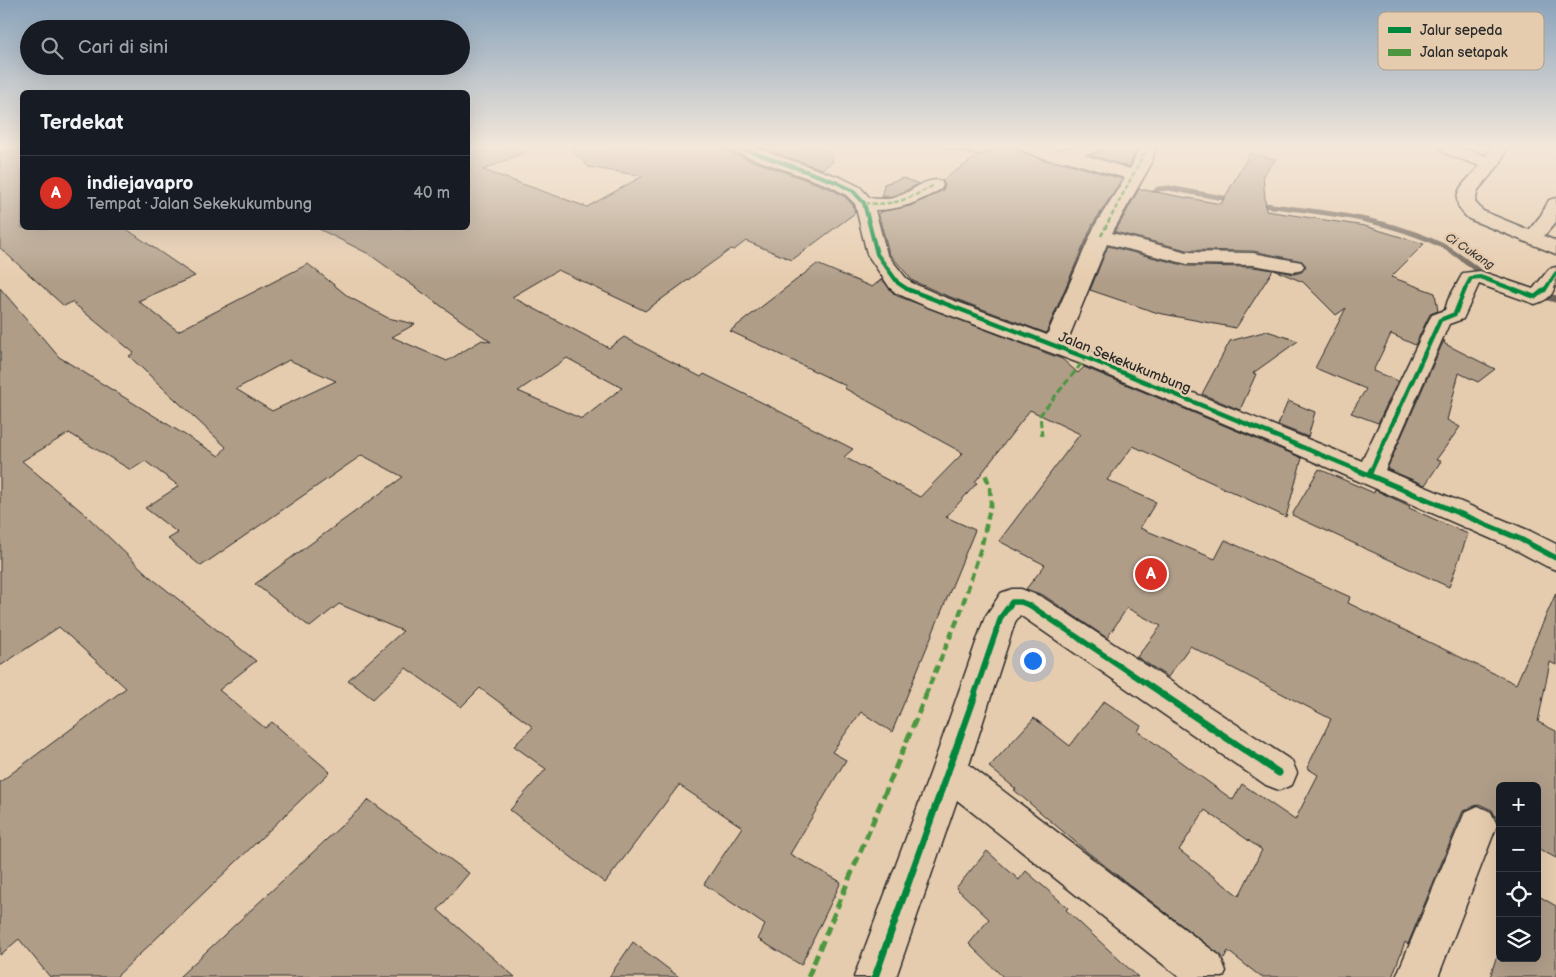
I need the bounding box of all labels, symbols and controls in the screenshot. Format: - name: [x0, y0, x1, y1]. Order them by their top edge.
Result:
- legend: [1378, 12, 1544, 70]
- search box: [20, 20, 470, 75]
- text: Jalur sepeda: [1420, 22, 1502, 39]
- icon: search: [38, 34, 66, 62]
- text: Cari di sini: [78, 36, 168, 59]
- text: Jalan setapak: [1420, 44, 1508, 61]
- text: Terdekat: [40, 110, 124, 135]
- text: indiejavapro: [87, 172, 193, 195]
- text: A: [51, 184, 61, 203]
- text: 40 m: [413, 184, 450, 203]
- text: Tempat · Jalan Sekekukumbung: [87, 195, 312, 214]
- water label: Ci Cukang: [1442, 230, 1497, 273]
- street label: Jalan Sekekukumbung: [1056, 328, 1194, 397]
- pin: A: [1135, 555, 1167, 593]
- your location: [1020, 648, 1046, 674]
- map controls: [1496, 782, 1541, 962]
- button: +: [1496, 782, 1541, 827]
- button: −: [1496, 827, 1541, 872]
- button: locate: [1496, 872, 1541, 917]
- button: layers: [1496, 917, 1541, 962]

